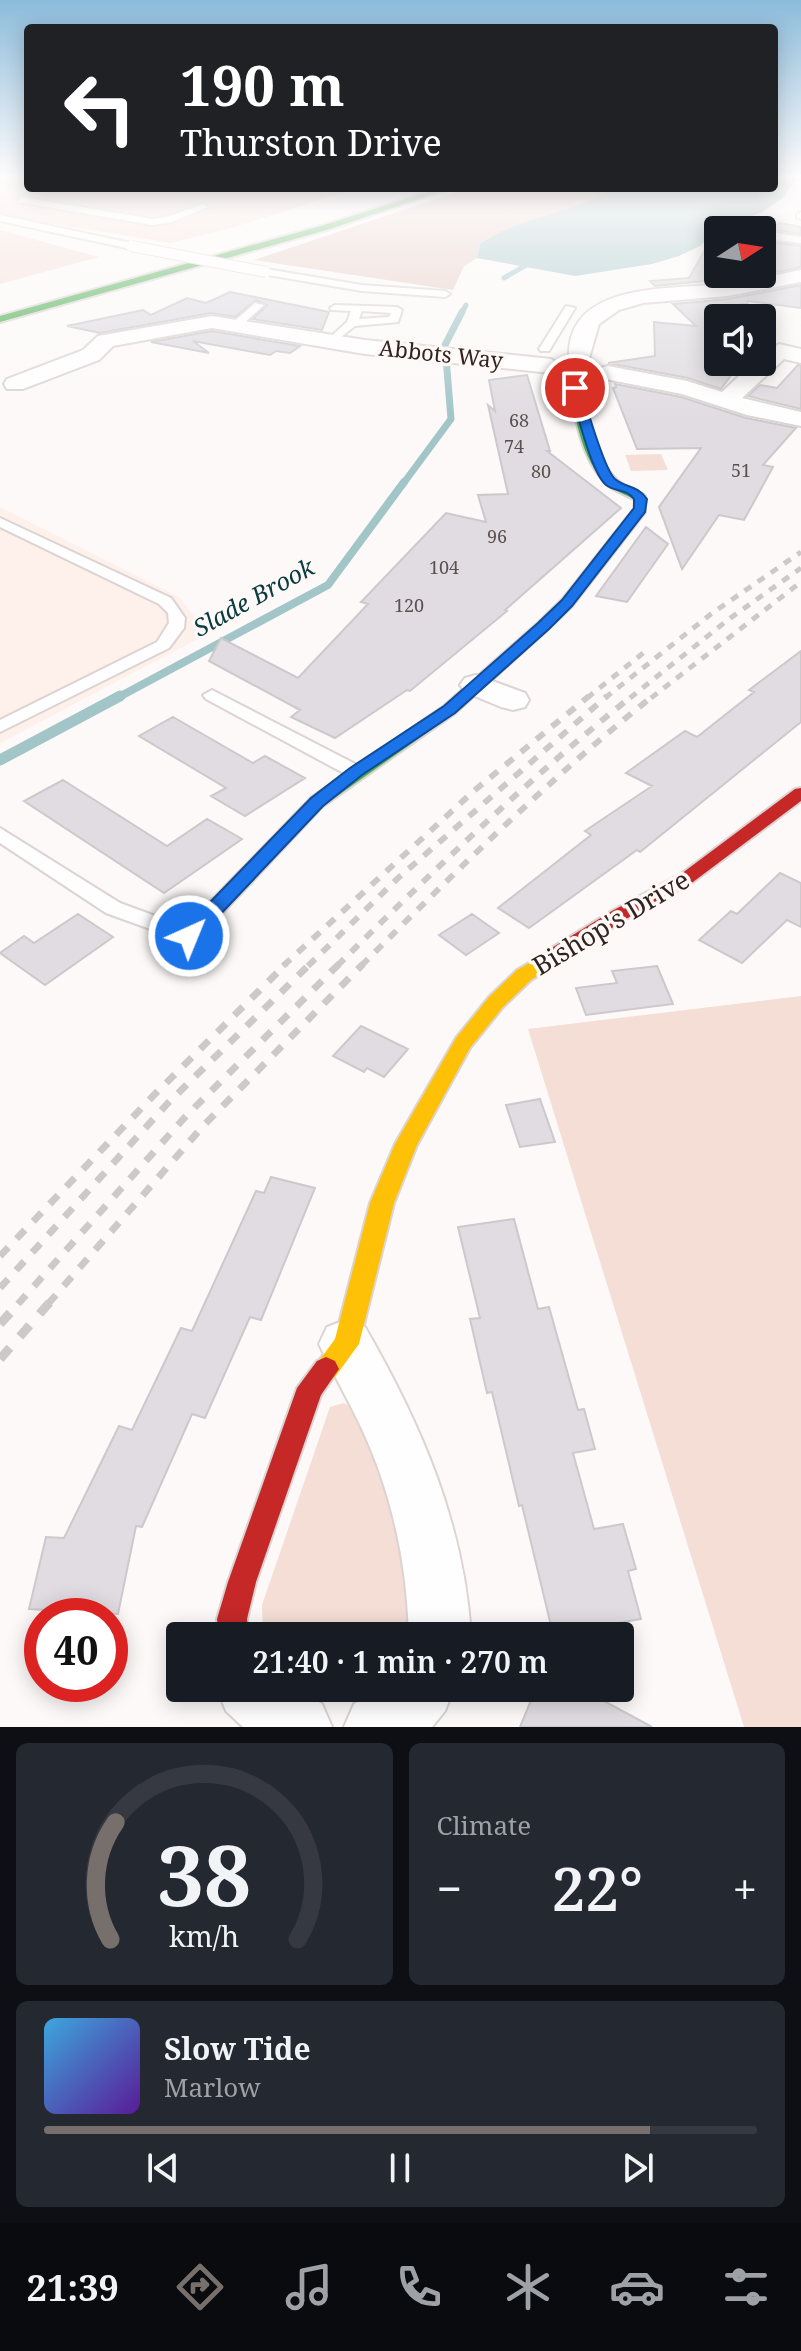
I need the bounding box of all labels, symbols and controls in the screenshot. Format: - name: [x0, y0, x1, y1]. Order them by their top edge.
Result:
- text: 190 m: [180, 46, 345, 122]
- icon: left: [48, 56, 152, 160]
- text: Thurston Drive: [180, 118, 442, 167]
- north arrow: [704, 216, 776, 288]
- map controls: [704, 216, 776, 376]
- button: sound: [704, 304, 776, 376]
- street label: Abbots Way: [378, 332, 505, 374]
- pin: [541, 354, 609, 422]
- icon: arrive: [553, 366, 597, 410]
- house number: 68: [509, 408, 529, 432]
- house number: 74: [504, 434, 524, 458]
- house number: 51: [731, 458, 751, 482]
- house number: 80: [531, 459, 551, 483]
- house number: 96: [487, 524, 507, 548]
- water label: Slade Brook: [187, 549, 321, 644]
- house number: 104: [429, 555, 459, 579]
- house number: 120: [394, 593, 424, 617]
- street label: Bishop's Drive: [525, 861, 696, 983]
- position arrow: [147, 894, 231, 978]
- speed limit sign: 40: [24, 1598, 128, 1702]
- text: 21:40 · 1 min · 270 m: [252, 1641, 548, 1682]
- text: Climate: [437, 1807, 531, 1843]
- text: 38: [157, 1817, 251, 1930]
- text: 22°: [551, 1847, 643, 1929]
- text: −: [437, 1858, 462, 1918]
- text: +: [732, 1858, 757, 1918]
- text: km/h: [169, 1916, 239, 1955]
- text: Slow Tide: [164, 2028, 311, 2069]
- text: Marlow: [164, 2069, 261, 2105]
- icon: previous: [141, 2146, 185, 2190]
- icon: pause: [378, 2146, 422, 2190]
- icon: next: [616, 2146, 660, 2190]
- icon: directions: [172, 2259, 228, 2315]
- icon: music: [281, 2259, 337, 2315]
- icon: phone: [391, 2259, 447, 2315]
- icon: climate: [500, 2259, 556, 2315]
- icon: car: [609, 2259, 665, 2315]
- icon: filters: [718, 2259, 774, 2315]
- text: 21:39: [27, 2263, 119, 2312]

